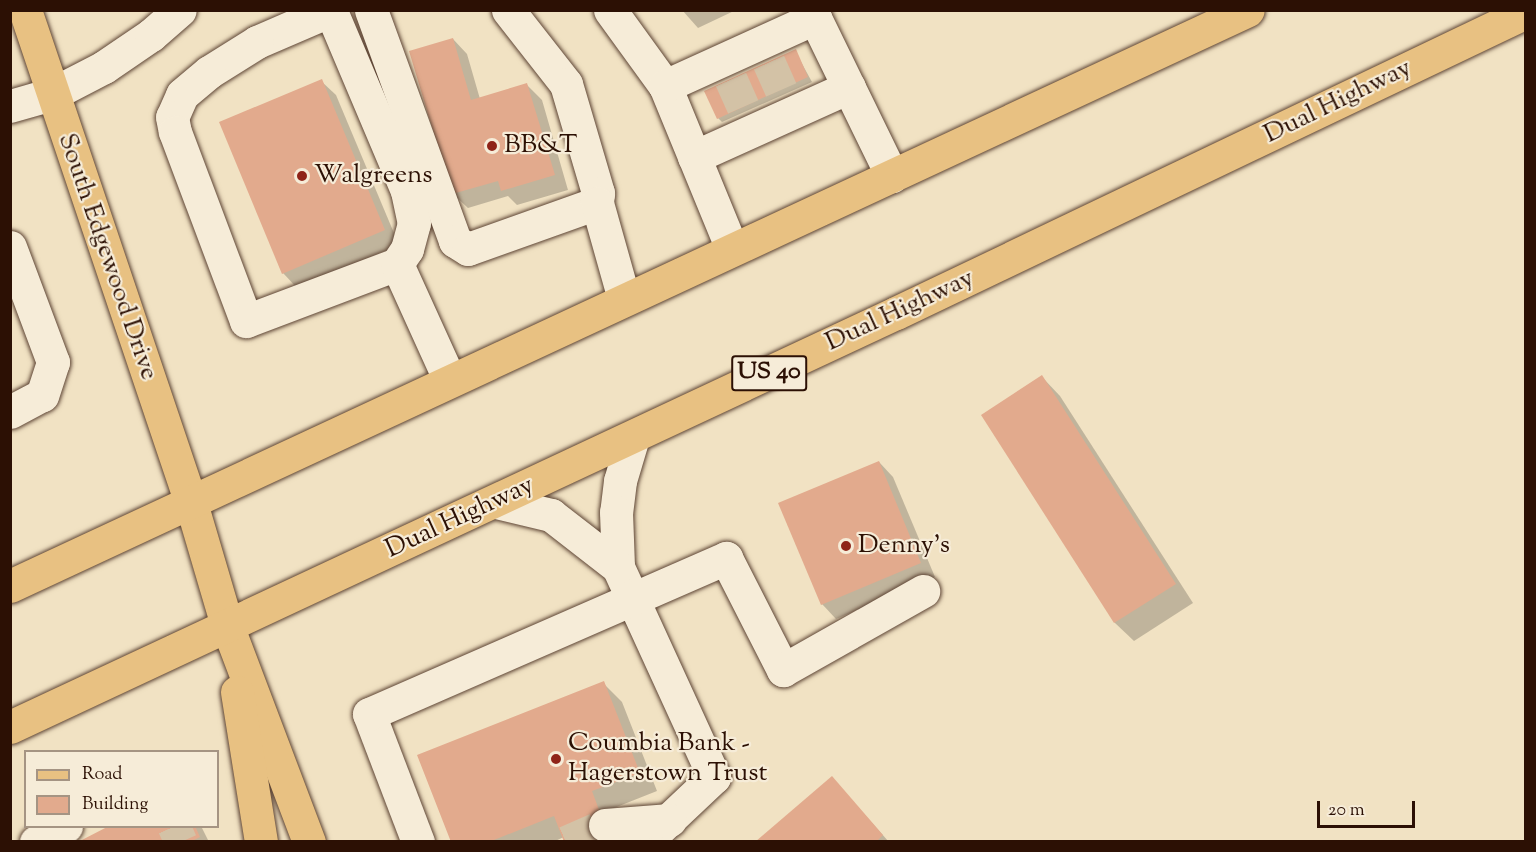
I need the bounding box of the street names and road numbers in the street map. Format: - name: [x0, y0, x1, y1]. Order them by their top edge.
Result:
- street label: Dual Highway: [1259, 53, 1417, 151]
- street label: South Edgewood Drive: [50, 130, 164, 384]
- street label: Dual Highway: [821, 263, 979, 359]
- road number: US 40: [730, 352, 808, 394]
- street label: Dual Highway: [381, 470, 539, 566]

